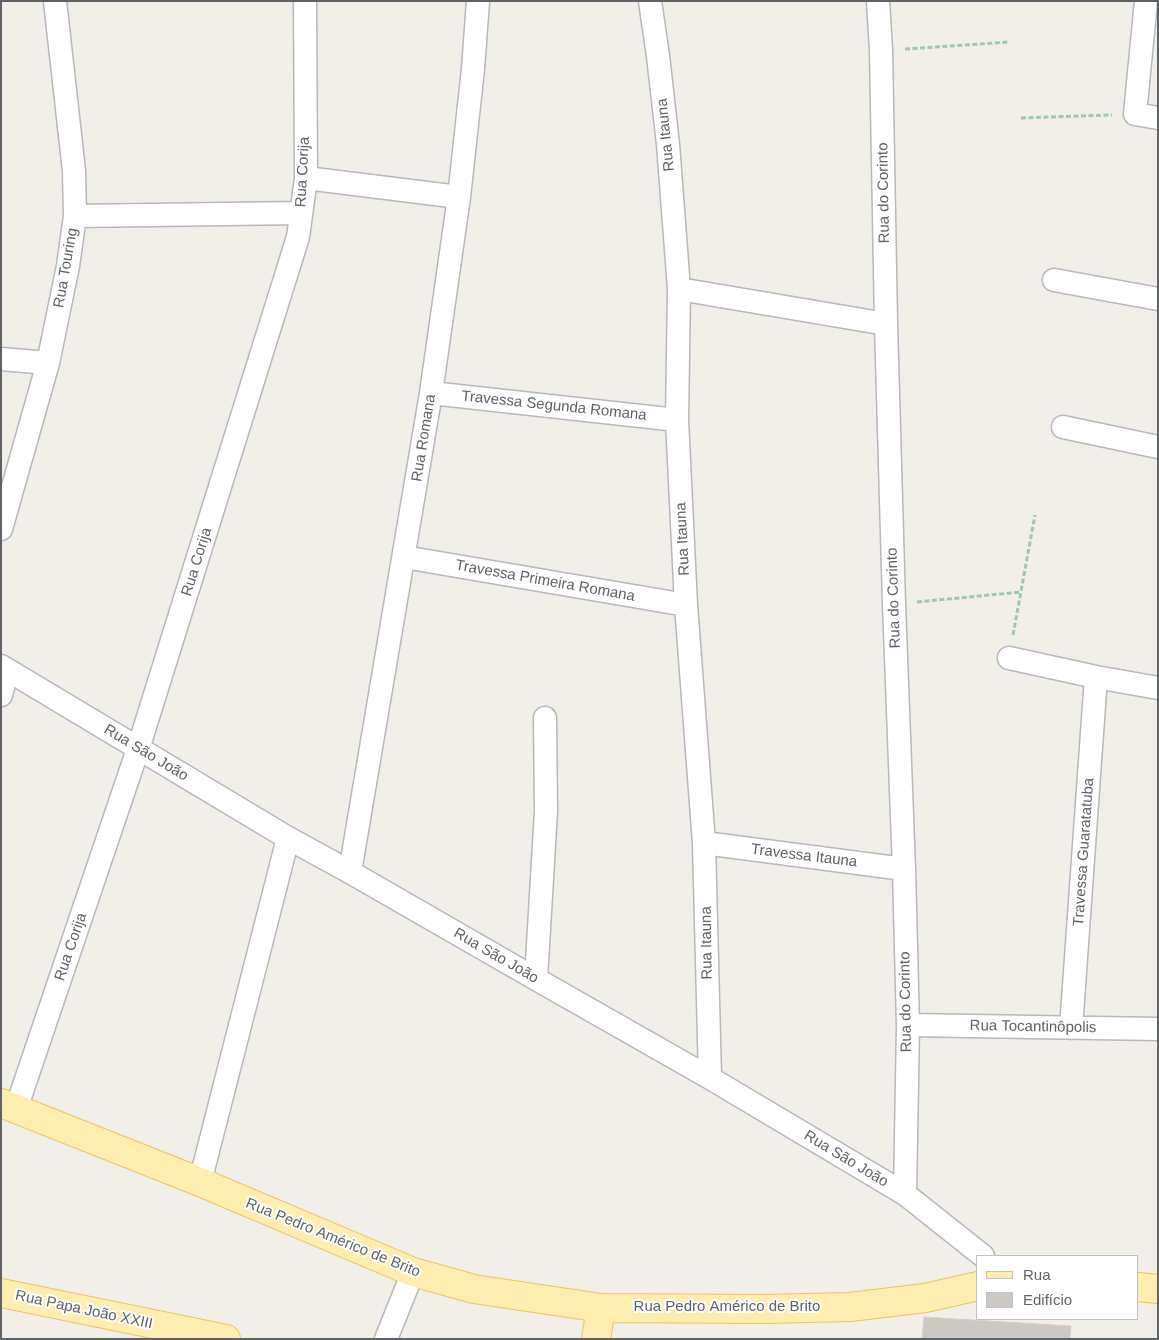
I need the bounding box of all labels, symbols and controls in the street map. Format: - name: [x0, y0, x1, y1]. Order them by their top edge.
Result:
- street label: Rua Itauna: [653, 98, 679, 172]
- street label: Rua Corija: [292, 136, 314, 208]
- street label: Rua do Corinto: [874, 142, 894, 244]
- street label: Rua Touring: [50, 227, 82, 309]
- street label: Travessa Segunda Romana: [460, 387, 648, 425]
- street label: Rua Romana: [408, 393, 440, 483]
- street label: Rua Itauna: [672, 502, 694, 576]
- street label: Rua Corija: [178, 525, 216, 599]
- street label: Rua do Corinto: [883, 547, 905, 649]
- street label: Travessa Primeira Romana: [454, 556, 636, 606]
- street label: Rua São João: [101, 721, 191, 785]
- street label: Travessa Guaratatuba: [1070, 777, 1098, 927]
- street label: Travessa Itauna: [750, 841, 858, 871]
- street label: Rua Itauna: [697, 906, 717, 980]
- street label: Rua Corija: [51, 911, 91, 983]
- street label: Rua São João: [450, 924, 542, 988]
- street label: Rua do Corinto: [896, 951, 916, 1053]
- street label: Rua Tocantinôpolis: [969, 1017, 1097, 1037]
- street label: Rua São João: [801, 1127, 891, 1191]
- street label: Rua Pedro Américo de Brito: [243, 1195, 423, 1281]
- legend: [976, 1255, 1139, 1320]
- text: Rua: [1023, 1266, 1051, 1283]
- street label: Rua Papa João XXIII: [14, 1287, 154, 1333]
- text: Edifício: [1023, 1291, 1072, 1308]
- street label: Rua Pedro Américo de Brito: [634, 1298, 820, 1316]

